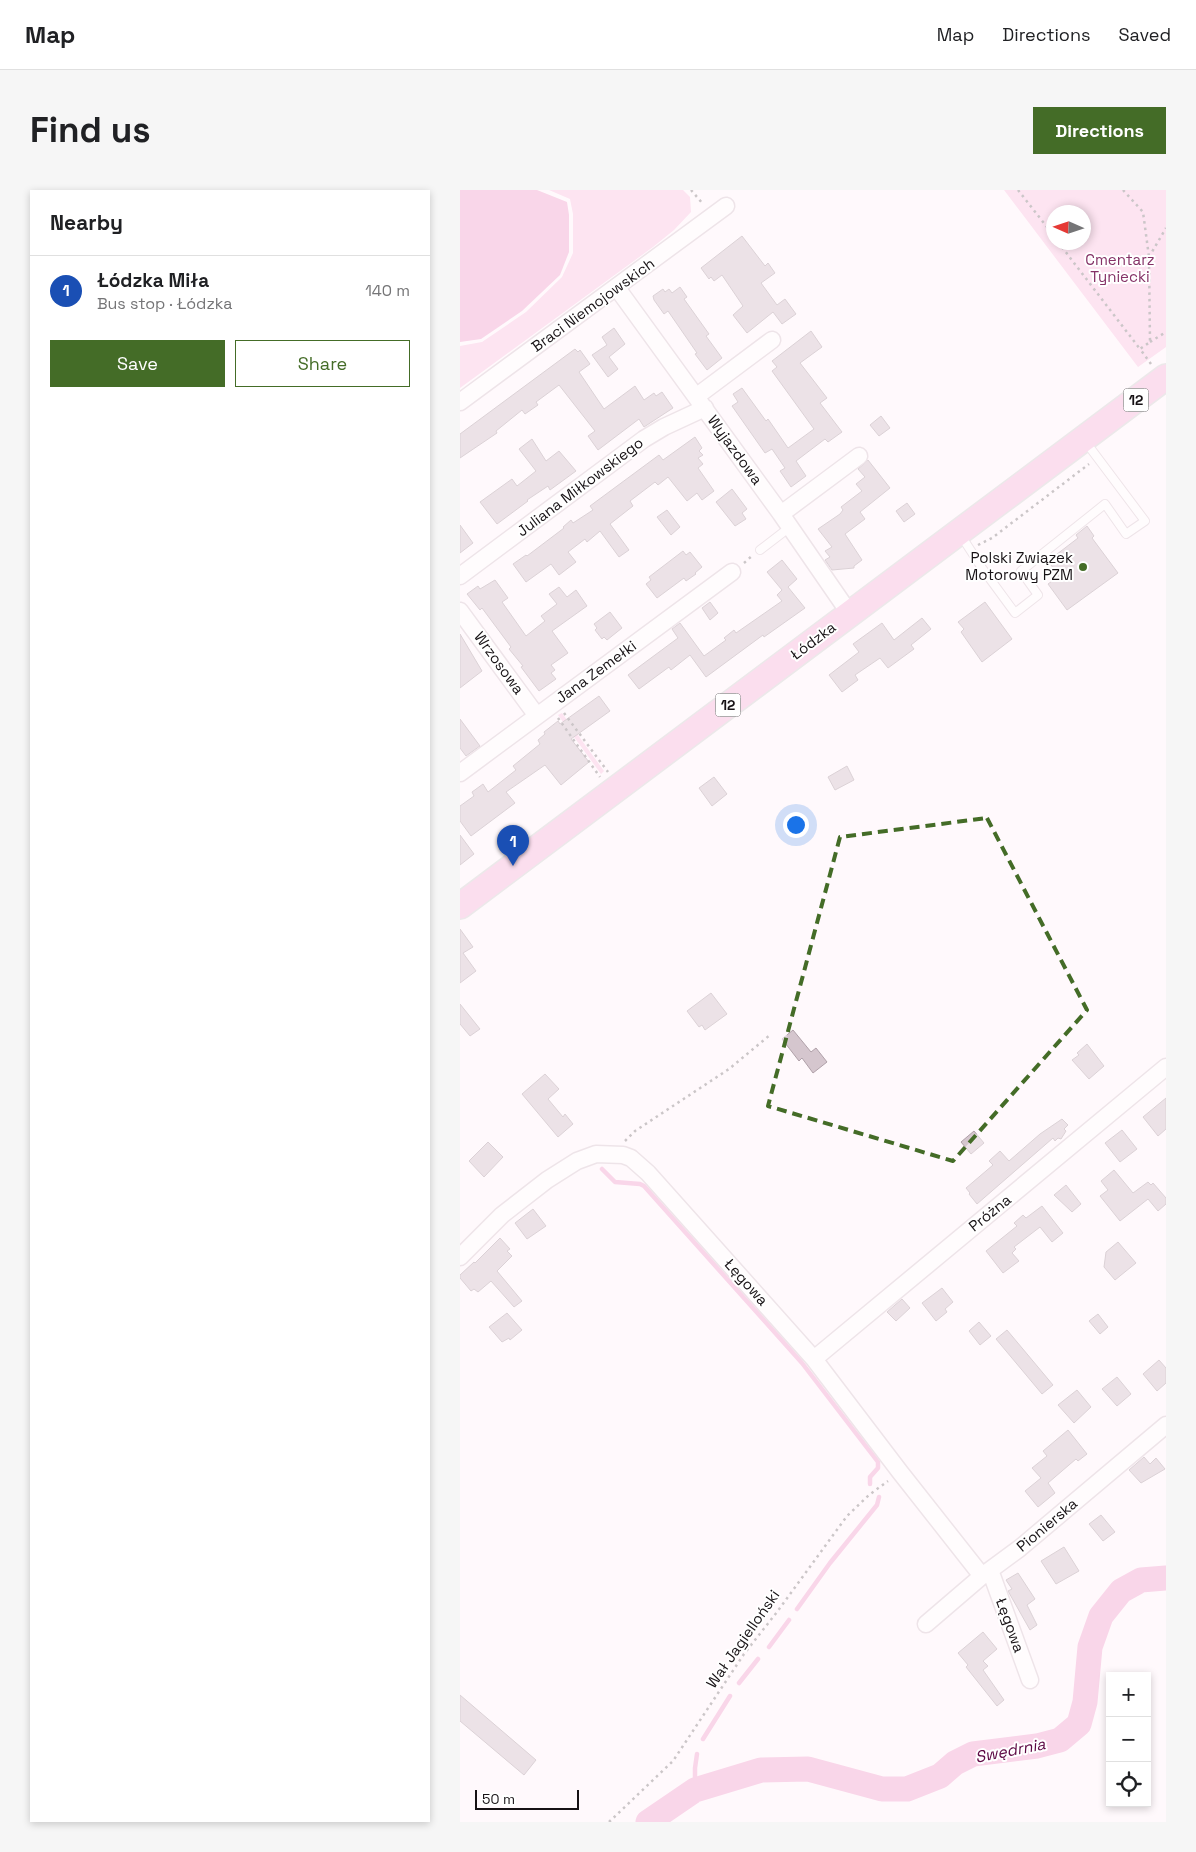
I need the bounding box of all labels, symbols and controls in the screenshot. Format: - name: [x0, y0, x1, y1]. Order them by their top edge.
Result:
- text: Map: [25, 19, 75, 50]
- text: Map: [937, 23, 974, 46]
- text: Directions: [1002, 23, 1091, 46]
- text: Saved: [1119, 23, 1171, 46]
- button: Directions: [1033, 107, 1166, 154]
- text: Find us: [30, 108, 151, 152]
- north arrow: [1046, 205, 1091, 250]
- text: Nearby: [50, 209, 123, 236]
- park label: Cmentarz Tyniecki: [1085, 250, 1155, 286]
- street label: Braci Niemojowskich: [527, 254, 658, 356]
- text: Łódzka Miła: [97, 268, 209, 293]
- text: 1: [62, 280, 70, 301]
- text: 140 m: [365, 280, 410, 301]
- text: Bus stop · Łódzka: [97, 293, 232, 314]
- button: Save: [50, 340, 225, 387]
- button: Share: [235, 340, 410, 387]
- road number: 12: [1124, 388, 1148, 412]
- street label: Wyjazdowa: [704, 411, 767, 489]
- street label: Juliana Miłkowskiego: [513, 433, 647, 540]
- place label: Polski Związek Motorowy PZM: [965, 548, 1073, 584]
- marker: Polski Związek Motorowy PZM: [1077, 561, 1089, 573]
- street label: Łódzka: [786, 617, 840, 664]
- street label: Wrzosowa: [470, 628, 529, 698]
- street label: Jana Zemełki: [552, 636, 640, 707]
- road number: 12: [716, 694, 740, 716]
- your location: [783, 812, 809, 838]
- pin: 1: [497, 825, 529, 866]
- street label: Próżna: [965, 1190, 1015, 1235]
- street label: Łęgowa: [720, 1254, 773, 1310]
- street label: Pionierska: [1012, 1493, 1081, 1556]
- street label: Wał Jagielloński: [702, 1586, 783, 1691]
- street label: Łęgowa: [992, 1595, 1029, 1655]
- map controls: [1106, 1672, 1151, 1807]
- button: +: [1106, 1672, 1151, 1717]
- button: −: [1106, 1717, 1151, 1762]
- water label: Swędrnia: [973, 1733, 1048, 1768]
- button: locate: [1106, 1762, 1151, 1807]
- scale bar: [475, 1787, 579, 1810]
- text: 50 m: [482, 1790, 515, 1808]

